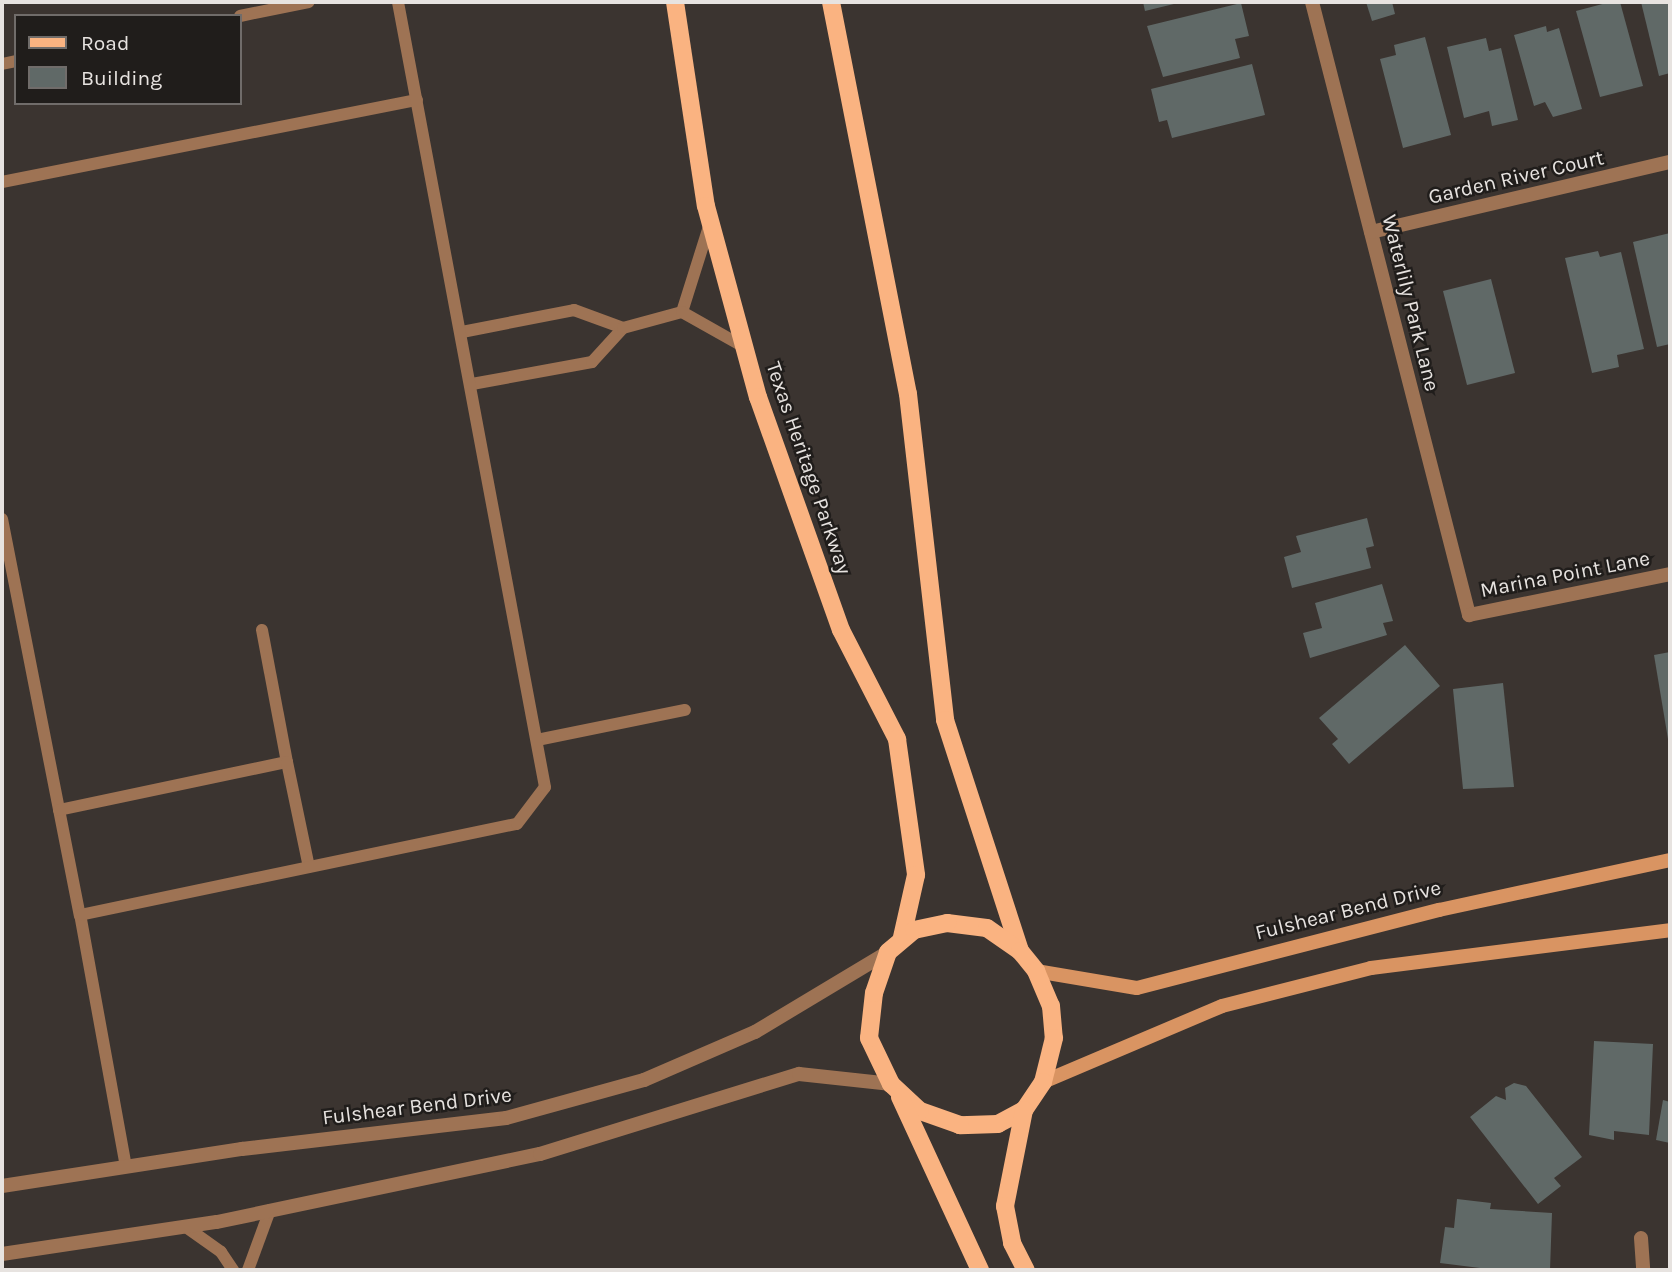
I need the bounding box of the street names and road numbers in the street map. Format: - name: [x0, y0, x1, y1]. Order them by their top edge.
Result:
- street label: Garden River Court: [1426, 145, 1606, 209]
- street label: Waterlily Park Lane: [1377, 212, 1445, 394]
- street label: Texas Heritage Parkway: [761, 358, 857, 578]
- street label: Marina Point Lane: [1478, 545, 1652, 603]
- street label: Fulshear Bend Drive: [1252, 875, 1444, 945]
- street label: Fulshear Bend Drive: [321, 1082, 513, 1130]

